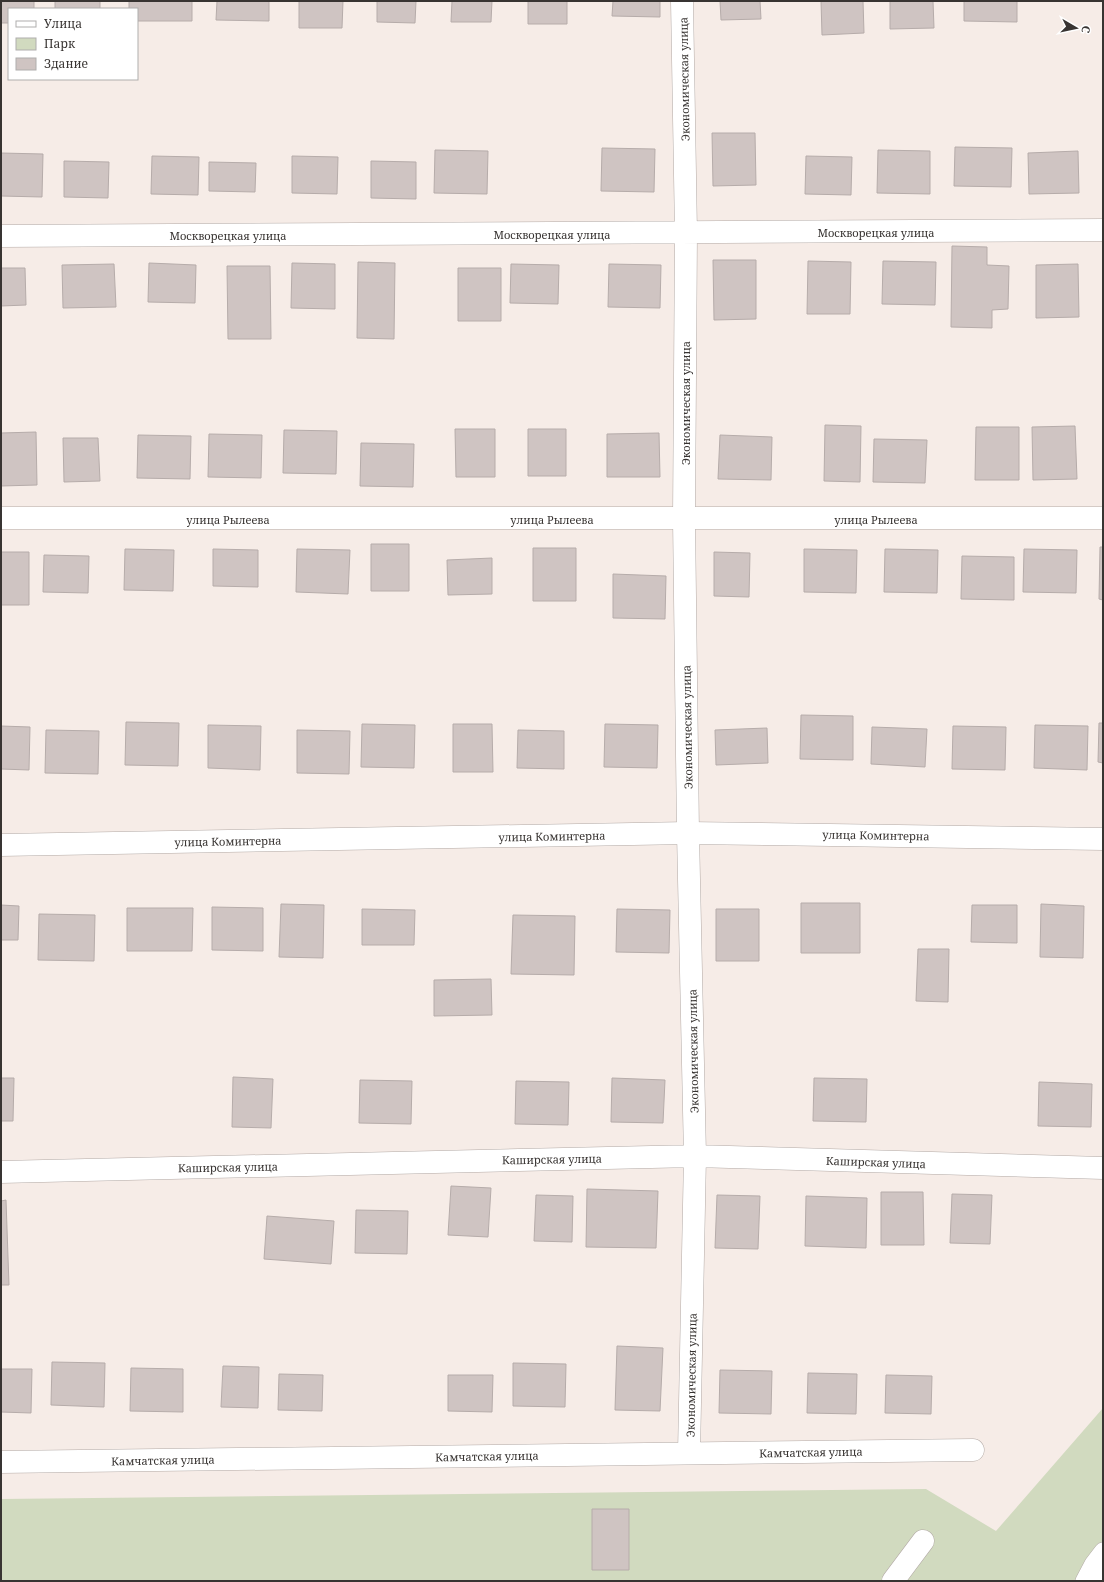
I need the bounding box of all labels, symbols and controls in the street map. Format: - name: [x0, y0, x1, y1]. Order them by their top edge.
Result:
- legend: [8, 8, 138, 80]
- north arrow: [1056, 8, 1096, 48]
- text: Улица: [44, 15, 82, 32]
- street label: Экономическая улица: [675, 17, 693, 141]
- text: С: [1078, 25, 1094, 34]
- text: Парк: [44, 35, 76, 52]
- text: Здание: [44, 55, 88, 72]
- street label: Москворецкая улица: [817, 225, 935, 240]
- street label: Москворецкая улица: [493, 227, 611, 242]
- street label: Москворецкая улица: [169, 228, 287, 243]
- street label: Экономическая улица: [678, 341, 693, 465]
- street label: улица Рылеева: [186, 512, 270, 527]
- street label: улица Рылеева: [510, 512, 594, 527]
- street label: улица Рылеева: [834, 512, 918, 527]
- street label: Экономическая улица: [678, 665, 696, 789]
- street label: улица Коминтерна: [822, 827, 930, 843]
- street label: улица Коминтерна: [498, 828, 606, 844]
- street label: улица Коминтерна: [174, 833, 282, 849]
- street label: Экономическая улица: [684, 989, 702, 1113]
- street label: Каширская улица: [502, 1151, 602, 1167]
- street label: Каширская улица: [826, 1153, 926, 1171]
- street label: Каширская улица: [178, 1159, 278, 1175]
- street label: Экономическая улица: [682, 1313, 700, 1437]
- street label: Камчатская улица: [759, 1444, 863, 1460]
- street label: Камчатская улица: [435, 1448, 539, 1464]
- street label: Камчатская улица: [111, 1452, 215, 1468]

